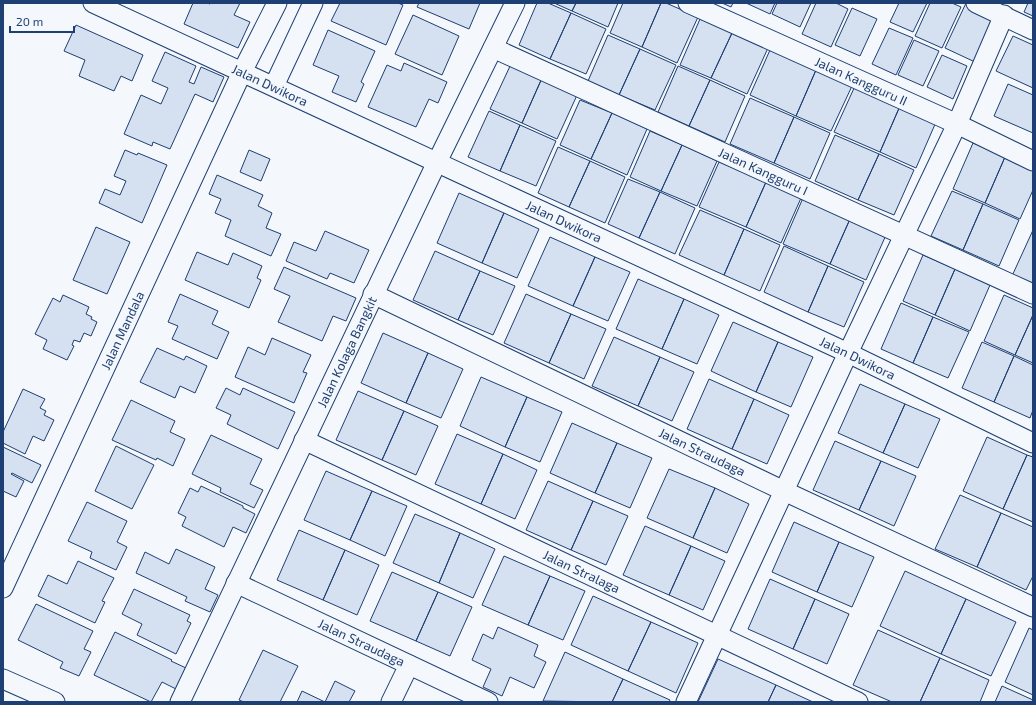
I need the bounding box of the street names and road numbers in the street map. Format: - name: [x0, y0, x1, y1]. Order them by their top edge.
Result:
- street label: Jalan Kangguru II: [813, 53, 910, 109]
- street label: Jalan Dwikora: [229, 61, 310, 109]
- street label: Jalan Kangguru I: [716, 144, 810, 198]
- street label: Jalan Dwikora: [523, 197, 604, 246]
- street label: Jalan Mandala: [97, 288, 147, 372]
- street label: Jalan Kolaga Bangkit: [314, 294, 380, 410]
- street label: Jalan Dwikora: [817, 333, 898, 383]
- street label: Jalan Straudaga: [656, 424, 748, 479]
- street label: Jalan Stralaga: [541, 546, 622, 596]
- street label: Jalan Straudaga: [316, 615, 408, 670]

